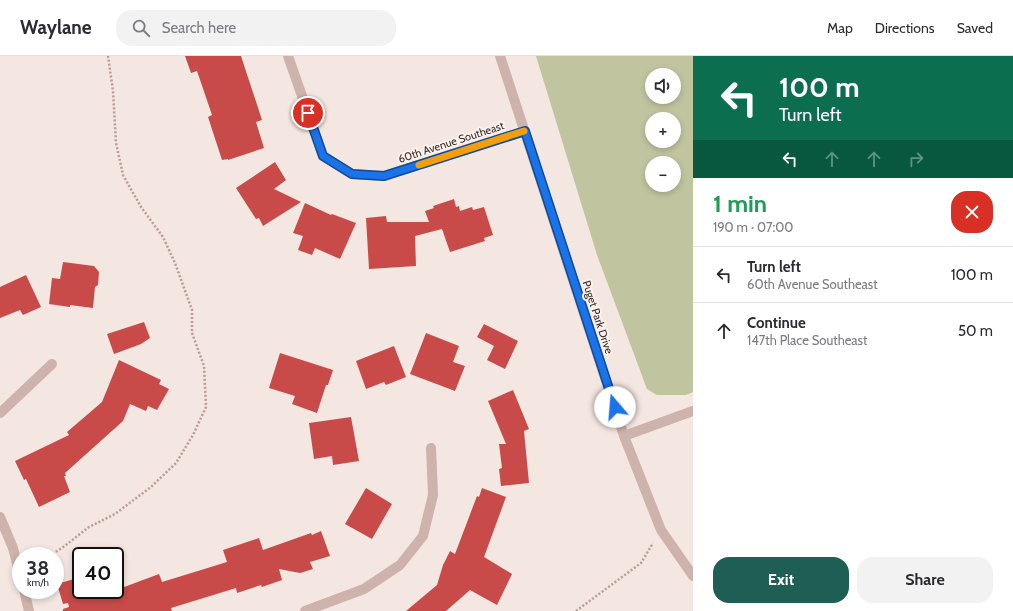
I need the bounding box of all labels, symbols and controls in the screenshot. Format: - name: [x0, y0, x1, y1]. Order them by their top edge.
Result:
- search box: [116, 10, 396, 46]
- text: Waylane: [20, 16, 92, 39]
- icon: search: [130, 17, 152, 39]
- text: Search here: [162, 19, 236, 37]
- text: Map: [827, 19, 853, 37]
- text: Directions: [875, 19, 935, 37]
- text: Saved: [957, 19, 993, 37]
- map controls: [645, 68, 681, 192]
- button: sound: [645, 68, 681, 104]
- text: 100 m: [779, 70, 860, 104]
- icon: left: [713, 72, 765, 124]
- pin: [291, 96, 325, 130]
- icon: arrive: [297, 102, 319, 124]
- text: Turn left: [779, 104, 842, 126]
- button: +: [645, 112, 681, 148]
- street label: 60th Avenue Southeast: [396, 118, 506, 166]
- icon: left: [779, 148, 801, 170]
- icon: ahead: [821, 148, 843, 170]
- icon: ahead: [863, 148, 885, 170]
- icon: right: [905, 148, 927, 170]
- button: −: [645, 156, 681, 192]
- text: 1 min: [713, 189, 767, 218]
- button: close: [951, 191, 993, 233]
- text: 190 m · 07:00: [713, 219, 793, 235]
- text: Turn left: [747, 258, 801, 276]
- icon: left: [713, 264, 735, 286]
- text: 100 m: [951, 266, 993, 284]
- text: 60th Avenue Southeast: [747, 276, 878, 292]
- street label: Puget Park Drive: [580, 279, 617, 356]
- text: Continue: [747, 314, 806, 332]
- icon: ahead: [713, 320, 735, 342]
- text: 50 m: [958, 322, 993, 340]
- text: 147th Place Southeast: [747, 332, 867, 348]
- position arrow: [594, 386, 636, 428]
- speed limit sign: 40: [72, 547, 124, 599]
- text: 38: [27, 556, 49, 580]
- button: Exit: [713, 557, 849, 603]
- button: Share: [857, 557, 993, 603]
- text: km/h: [27, 576, 49, 589]

